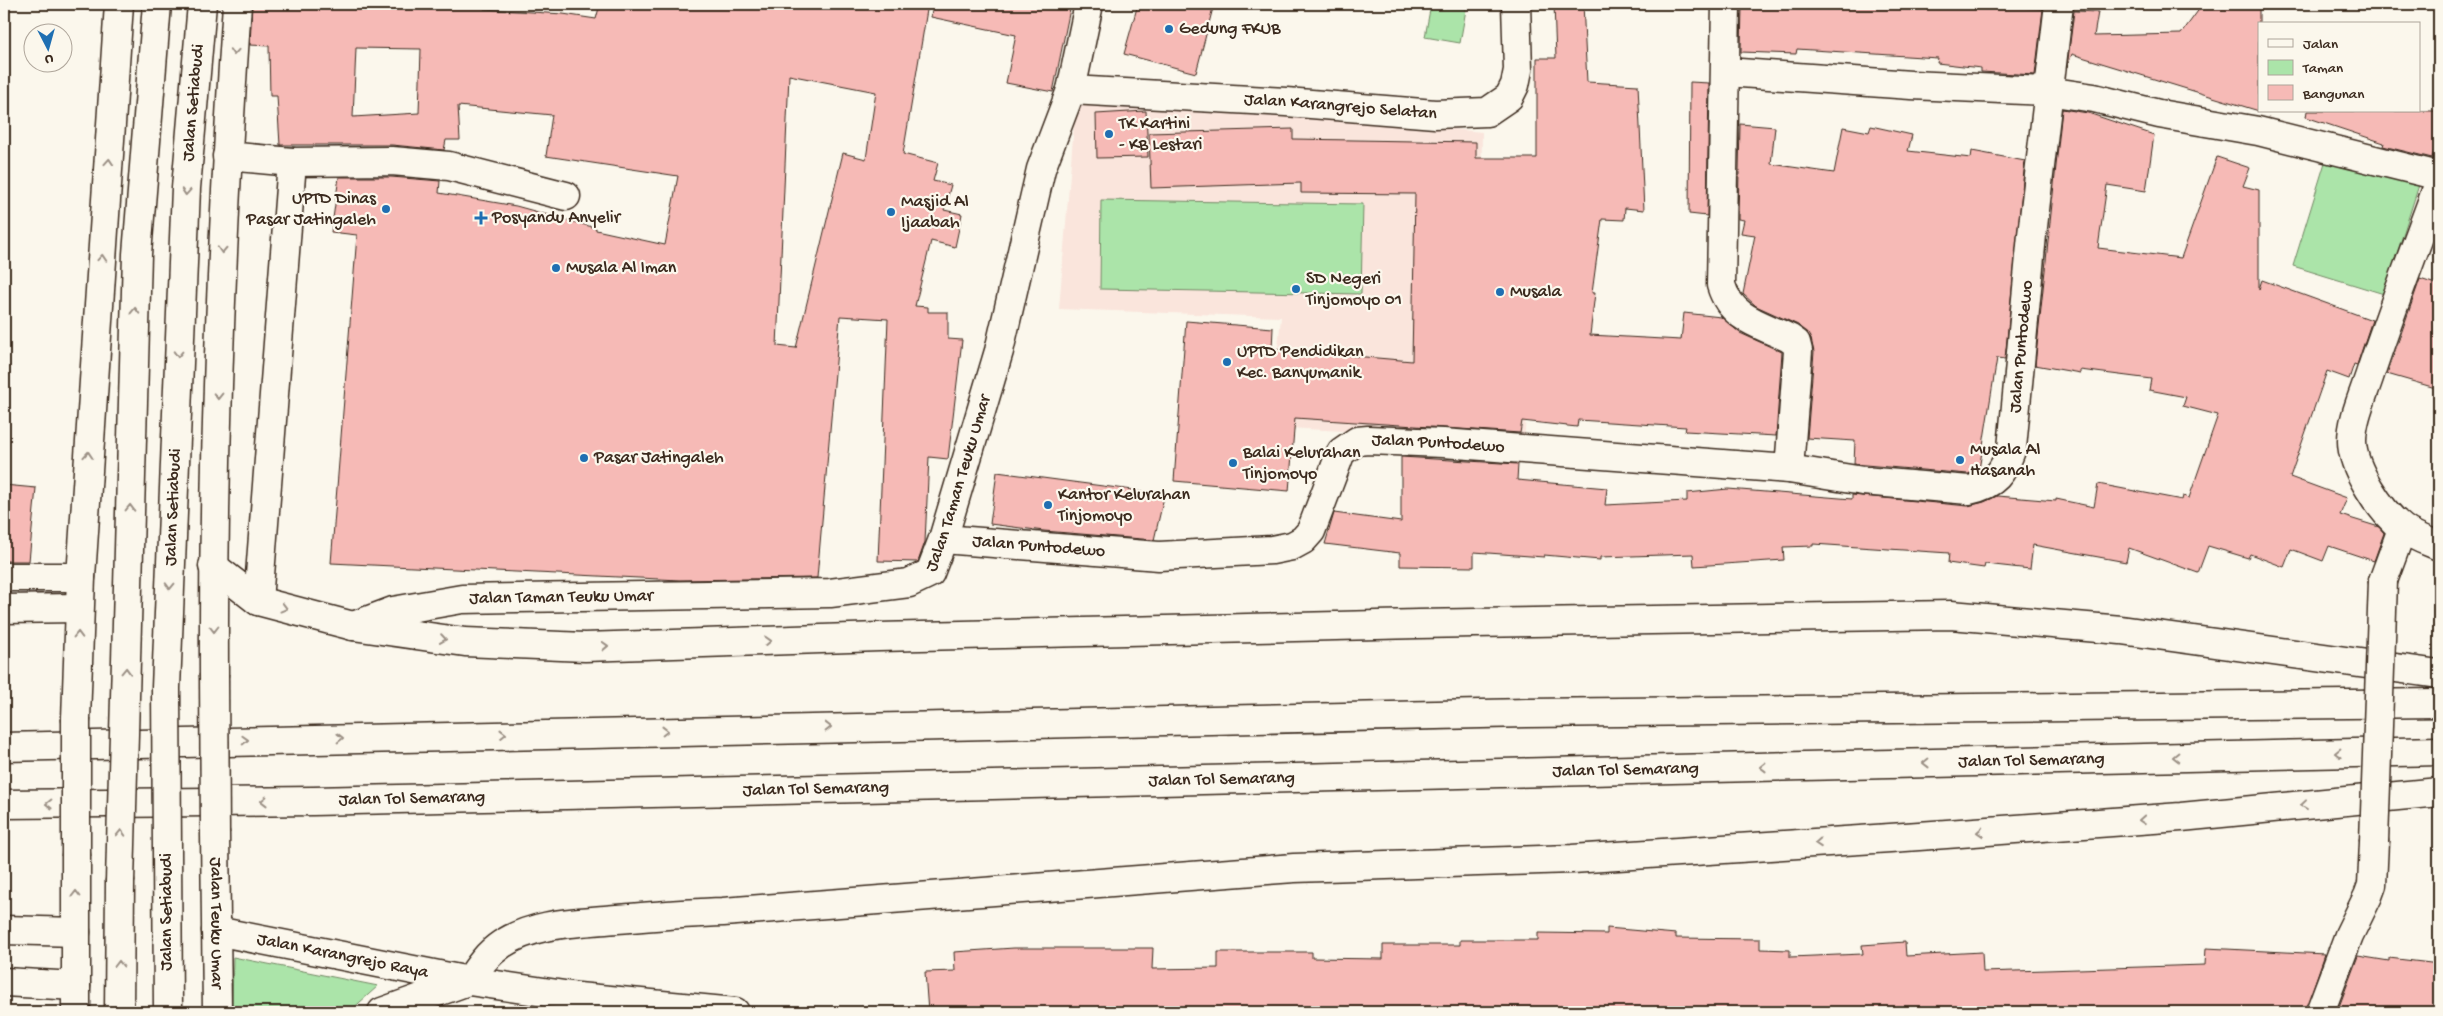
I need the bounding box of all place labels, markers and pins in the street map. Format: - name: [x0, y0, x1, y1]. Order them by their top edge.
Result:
- place label: Gedung FKUB: [1179, 19, 1281, 40]
- marker: Gedung FKUB: [1163, 23, 1175, 35]
- place label: TK Kartini - KB Lestari: [1118, 114, 1203, 156]
- marker: TK Kartini - KB Lestari: [1103, 128, 1115, 140]
- place label: UPTD Dinas Pasar Jatingaleh: [245, 189, 377, 231]
- place label: Masjid Al Ijaabah: [901, 192, 969, 234]
- marker: UPTD Dinas Pasar Jatingaleh: [380, 203, 392, 215]
- marker: Masjid Al Ijaabah: [885, 206, 897, 218]
- place label: Posyandu Anyelir: [491, 208, 622, 229]
- marker: Posyandu Anyelir: [474, 211, 488, 225]
- place label: Musala Al Iman: [566, 258, 677, 279]
- marker: Musala Al Iman: [550, 262, 562, 274]
- place label: SD Negeri Tinjomoyo 01: [1305, 269, 1402, 311]
- place label: Musala: [1510, 282, 1563, 303]
- marker: SD Negeri Tinjomoyo 01: [1290, 283, 1302, 295]
- marker: Musala: [1494, 286, 1506, 298]
- place label: UPTD Pendidikan Kec. Banyumanik: [1237, 342, 1364, 384]
- marker: UPTD Pendidikan Kec. Banyumanik: [1221, 356, 1233, 368]
- place label: Musala Al Hasanah: [1970, 440, 2040, 482]
- place label: Balai Kelurahan Tinjomoyo: [1242, 443, 1361, 485]
- place label: Pasar Jatingaleh: [593, 448, 724, 469]
- marker: Pasar Jatingaleh: [578, 452, 590, 464]
- marker: Musala Al Hasanah: [1954, 454, 1966, 466]
- marker: Balai Kelurahan Tinjomoyo: [1227, 457, 1239, 469]
- place label: Kantor Kelurahan Tinjomoyo: [1057, 485, 1190, 527]
- marker: Kantor Kelurahan Tinjomoyo: [1042, 499, 1054, 511]

